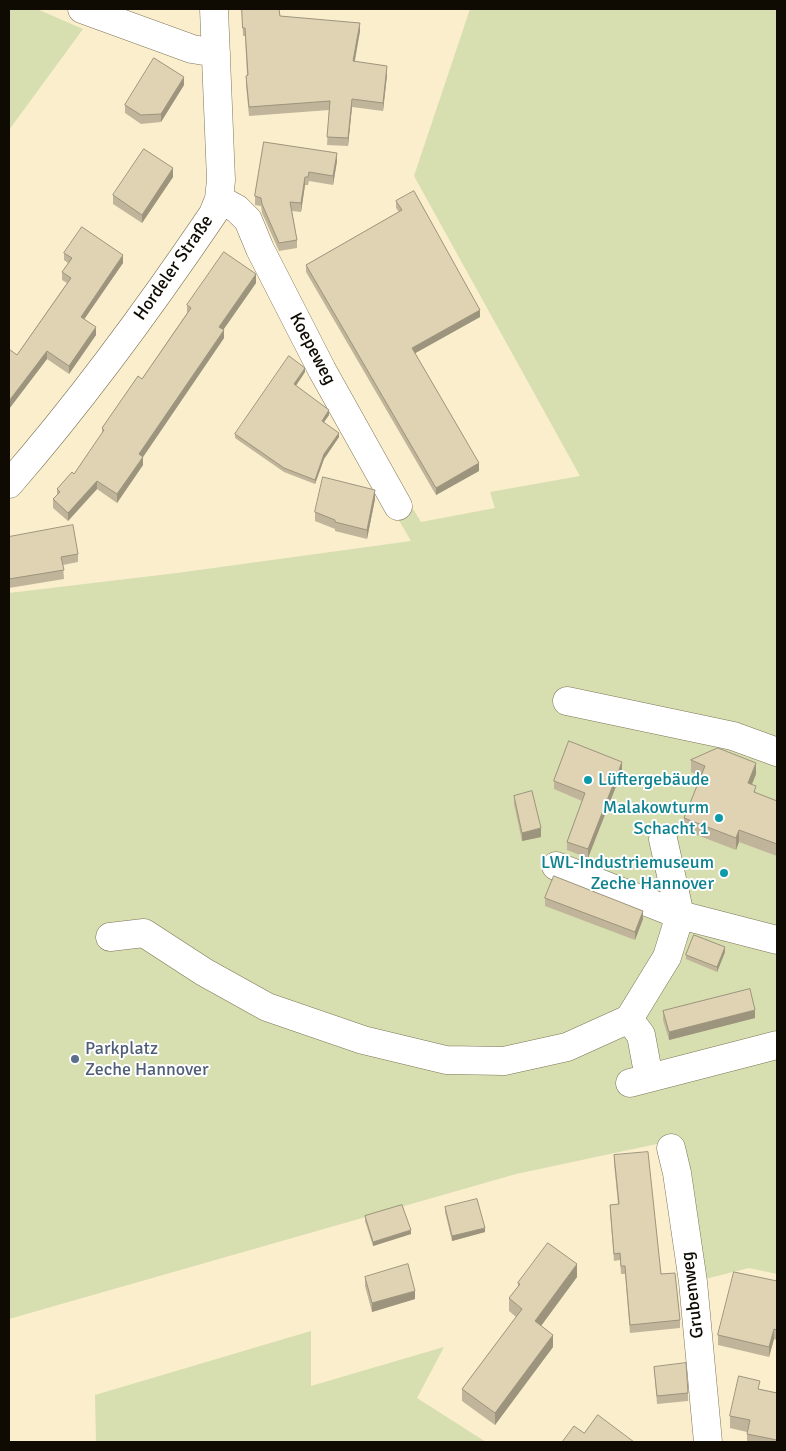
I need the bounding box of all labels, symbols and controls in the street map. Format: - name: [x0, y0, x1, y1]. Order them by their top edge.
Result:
- street label: Hordeler Straße: [130, 211, 218, 325]
- street label: Koepeweg: [284, 309, 340, 389]
- place label: Lüftergebäude: [598, 769, 709, 791]
- marker: Lüftergebäude: [582, 774, 594, 786]
- place label: Malakowturm Schacht 1: [603, 797, 709, 840]
- marker: Malakowturm Schacht 1: [713, 812, 725, 824]
- place label: LWL-Industriemuseum Zeche Hannover: [541, 852, 714, 894]
- marker: LWL-Industriemuseum Zeche Hannover: [718, 867, 730, 879]
- place label: Parkplatz Zeche Hannover: [85, 1038, 209, 1080]
- marker: Parkplatz Zeche Hannover: [69, 1053, 81, 1065]
- street label: Grubenweg: [677, 1250, 709, 1340]

